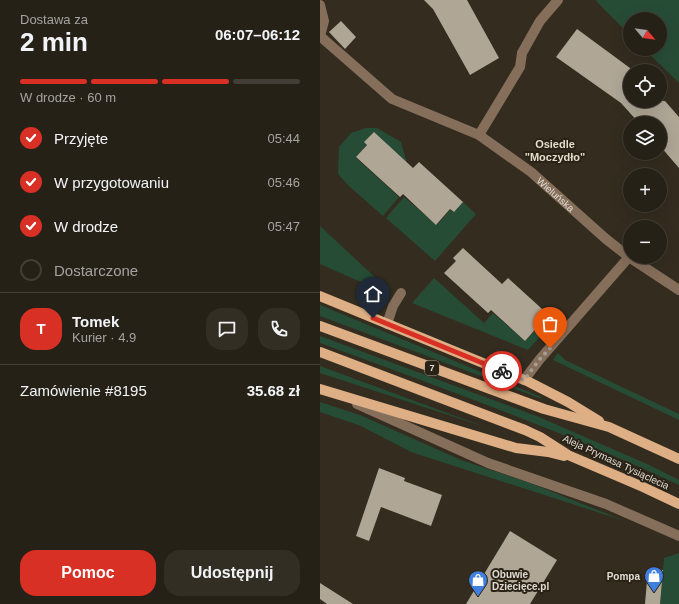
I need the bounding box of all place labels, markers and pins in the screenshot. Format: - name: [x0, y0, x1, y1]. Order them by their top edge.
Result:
- pin: [356, 277, 390, 318]
- pin: [533, 307, 567, 348]
- shop icon: Pompa: [643, 565, 665, 593]
- shop icon: Obuwie Dziecięce.pl: [467, 569, 489, 597]
- place label: Obuwie Dziecięce.pl: [492, 569, 549, 592]
- place label: Pompa: [607, 571, 640, 582]

